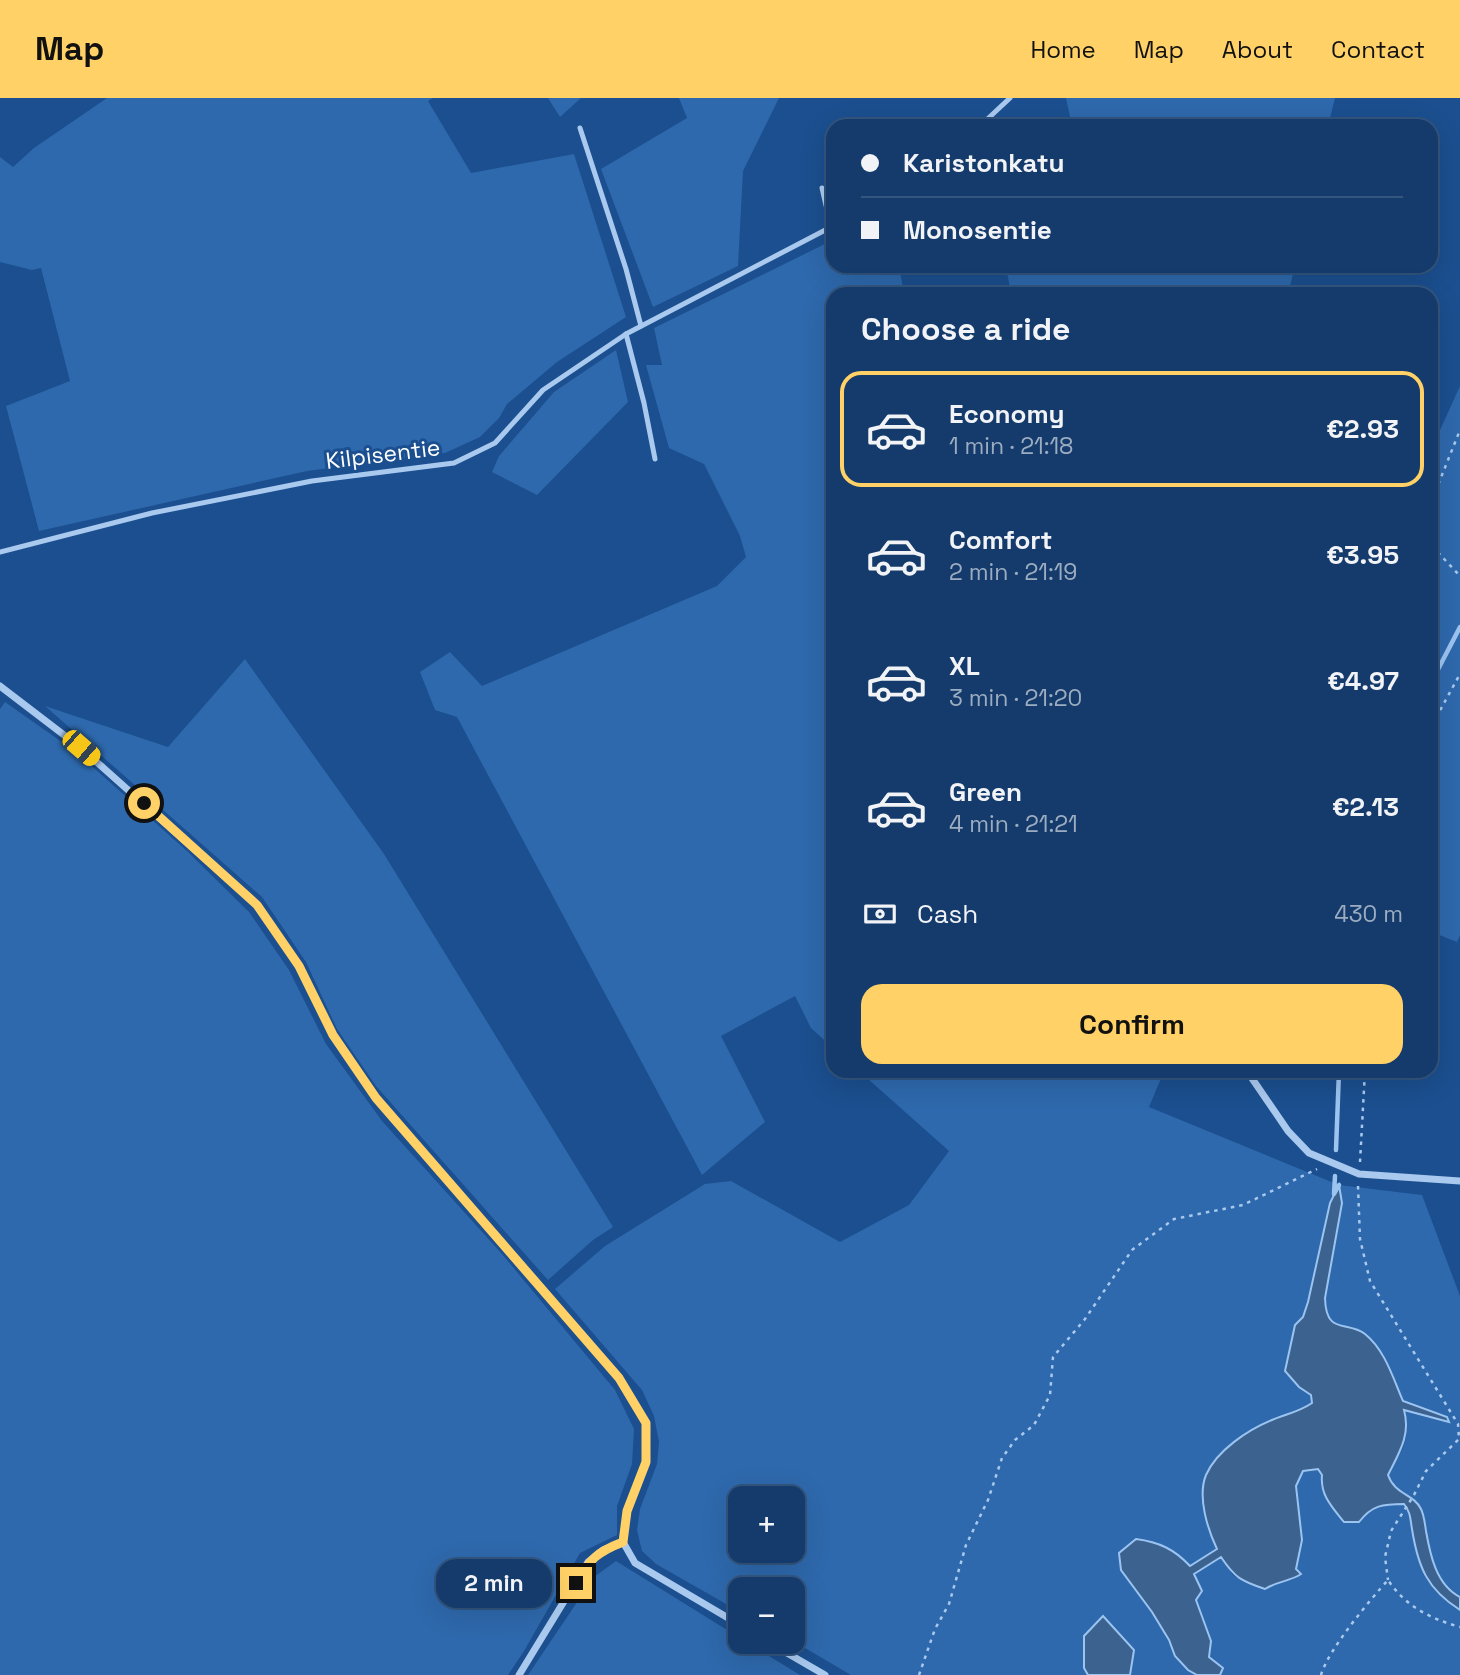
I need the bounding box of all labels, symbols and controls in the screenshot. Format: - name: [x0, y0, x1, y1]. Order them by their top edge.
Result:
- text: Map: [35, 28, 104, 70]
- text: Home: [1030, 34, 1096, 65]
- text: Map: [1134, 34, 1184, 65]
- text: About: [1222, 34, 1293, 65]
- text: Contact: [1331, 34, 1425, 65]
- text: Karistonkatu: [903, 146, 1065, 180]
- text: Monosentie: [903, 213, 1052, 247]
- text: Choose a ride: [861, 309, 1071, 349]
- text: Economy: [949, 397, 1065, 431]
- icon: car: [865, 398, 928, 461]
- text: €2.93: [1326, 412, 1399, 446]
- text: 1 min · 21:18: [949, 431, 1073, 461]
- street label: Kilpisentie: [324, 432, 442, 476]
- text: Comfort: [949, 523, 1052, 557]
- icon: car: [865, 524, 928, 587]
- text: €3.95: [1326, 538, 1399, 572]
- text: 2 min · 21:19: [949, 557, 1077, 587]
- text: XL: [949, 649, 980, 683]
- icon: car: [865, 650, 928, 713]
- text: €4.97: [1327, 664, 1399, 698]
- text: 3 min · 21:20: [949, 683, 1082, 713]
- car: [59, 726, 104, 770]
- text: Green: [949, 775, 1022, 809]
- icon: car: [865, 776, 928, 839]
- route start: [128, 787, 160, 819]
- text: €2.13: [1332, 790, 1399, 824]
- text: 4 min · 21:21: [949, 809, 1078, 839]
- icon: cash: [861, 895, 899, 933]
- text: Cash: [917, 897, 978, 931]
- text: 430 m: [1334, 899, 1403, 929]
- button: Confirm: [861, 984, 1403, 1064]
- map controls: [728, 1486, 805, 1654]
- button: +: [728, 1486, 805, 1563]
- callout: 2 min: [436, 1558, 552, 1608]
- route end: [560, 1567, 592, 1599]
- text: 2 min: [464, 1568, 524, 1598]
- button: −: [728, 1577, 805, 1654]

